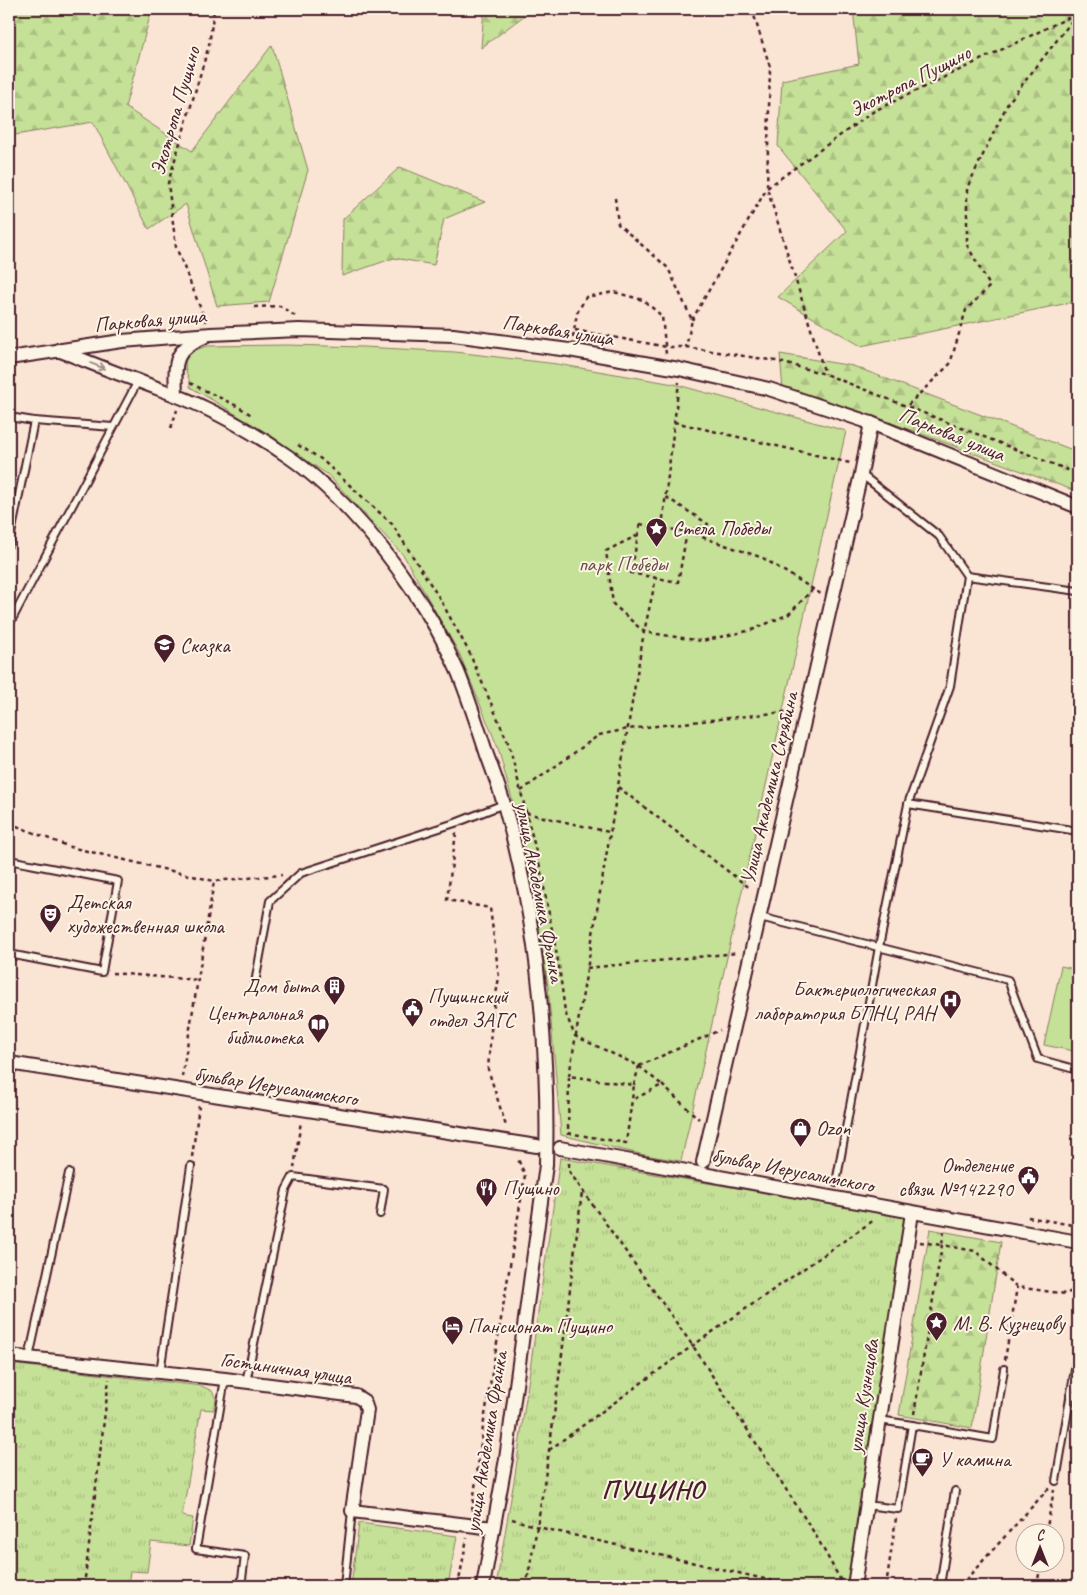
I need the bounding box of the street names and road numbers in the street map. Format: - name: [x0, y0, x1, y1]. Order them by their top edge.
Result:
- street label: Экотропа Пущино: [845, 39, 976, 123]
- street label: Экотропа Пущино: [144, 42, 206, 178]
- street label: Парковая улица: [93, 302, 209, 338]
- street label: Парковая улица: [501, 308, 617, 352]
- street label: Парковая улица: [895, 401, 1010, 468]
- street label: Улица Академика Скрябина: [734, 687, 804, 887]
- street label: улица Академика Франка: [509, 798, 571, 987]
- street label: бульвар Иерусалимского: [193, 1060, 362, 1112]
- street label: бульвар Иерусалимского: [710, 1142, 879, 1199]
- street label: улица Кузнецова: [841, 1335, 885, 1457]
- street label: Гостиничная улица: [219, 1346, 355, 1390]
- street label: улица Академика Франка: [459, 1347, 514, 1536]

